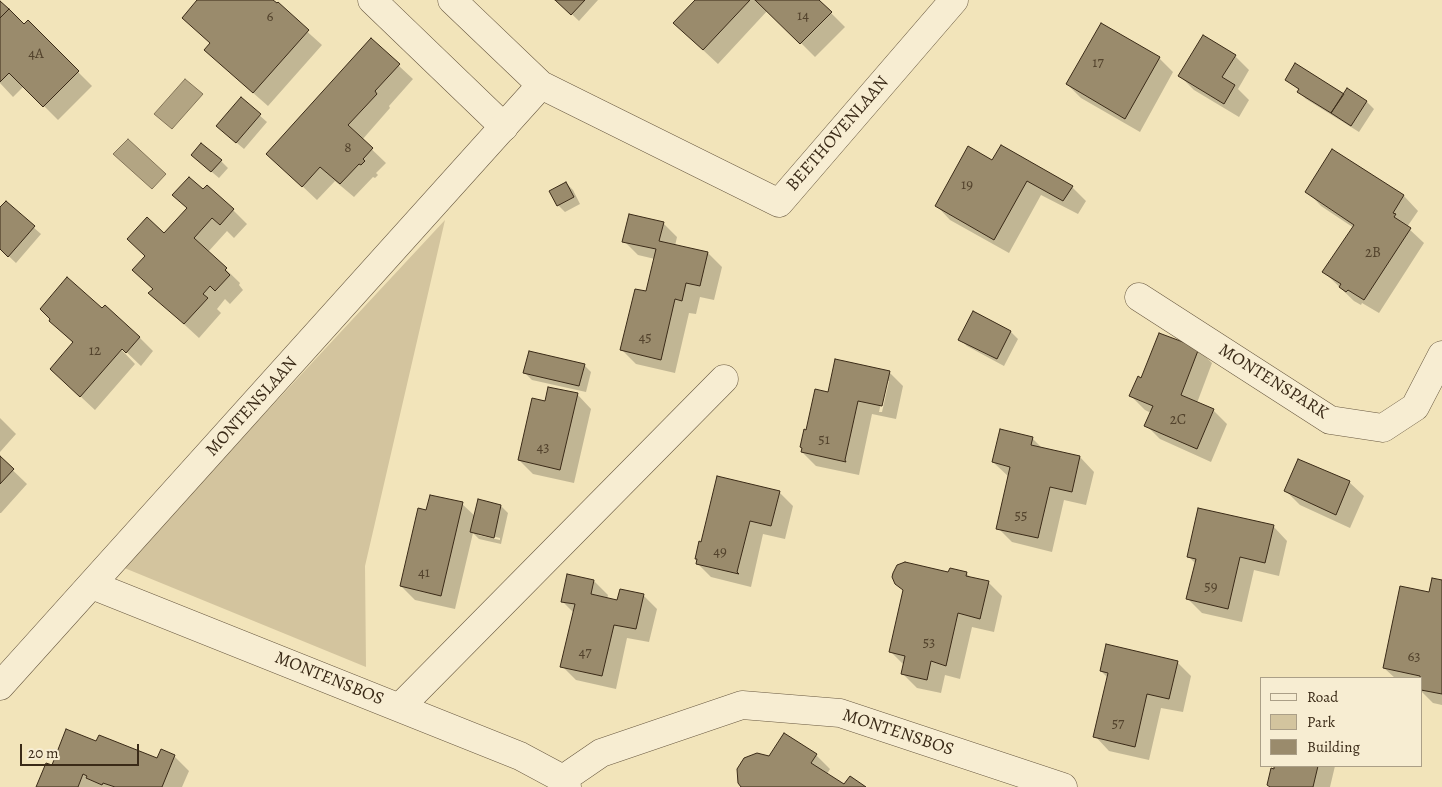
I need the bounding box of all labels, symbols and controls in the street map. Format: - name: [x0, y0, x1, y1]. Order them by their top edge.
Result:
- house number: 14: [797, 7, 809, 25]
- house number: 6: [267, 8, 273, 26]
- house number: 4A: [28, 45, 44, 63]
- house number: 17: [1092, 54, 1104, 72]
- street label: BEETHOVENLAAN: [782, 72, 894, 196]
- house number: 8: [344, 139, 352, 157]
- house number: 19: [961, 176, 973, 194]
- house number: 2B: [1365, 244, 1381, 262]
- house number: 45: [638, 329, 652, 347]
- street label: MONTENSPARK: [1214, 340, 1332, 424]
- house number: 12: [89, 342, 101, 360]
- street label: MONTENSLAAN: [202, 353, 302, 461]
- house number: 2C: [1170, 411, 1186, 429]
- house number: 51: [818, 431, 830, 449]
- house number: 43: [536, 439, 550, 457]
- house number: 55: [1015, 507, 1027, 525]
- house number: 49: [713, 543, 727, 561]
- house number: 41: [418, 564, 430, 582]
- house number: 59: [1204, 578, 1218, 596]
- house number: 53: [923, 634, 935, 652]
- house number: 47: [578, 644, 592, 662]
- street label: MONTENSBOS: [271, 647, 387, 711]
- house number: 63: [1407, 648, 1421, 666]
- legend: [1260, 677, 1422, 767]
- text: Road: [1307, 687, 1338, 707]
- street label: MONTENSBOS: [840, 705, 956, 761]
- text: Park: [1307, 712, 1335, 732]
- house number: 57: [1112, 715, 1124, 733]
- scale bar: [22, 734, 141, 766]
- text: Building: [1307, 737, 1360, 757]
- text: 20 m: [28, 743, 59, 763]

